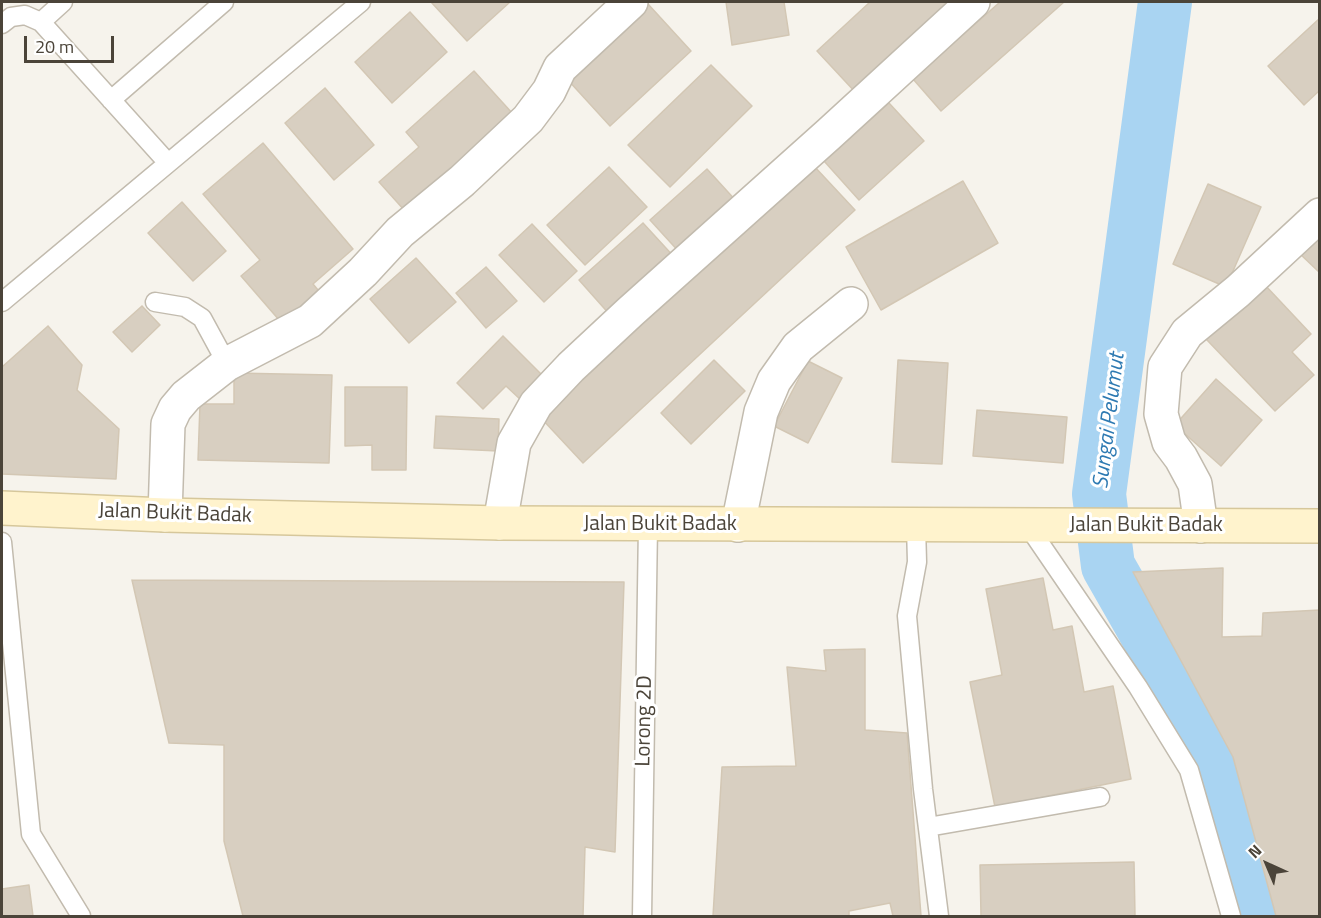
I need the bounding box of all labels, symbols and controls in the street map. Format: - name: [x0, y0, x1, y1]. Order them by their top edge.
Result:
- scale bar: [27, 24, 117, 62]
- text: 20 m: [35, 33, 74, 60]
- water label: Sungai Pelumut: [1089, 352, 1131, 490]
- street label: Jalan Bukit Badak: [98, 499, 252, 529]
- street label: Jalan Bukit Badak: [583, 512, 737, 538]
- street label: Jalan Bukit Badak: [1069, 513, 1223, 539]
- street label: Lorong 2D: [632, 675, 658, 767]
- north arrow: [1237, 834, 1297, 894]
- text: N: [1242, 839, 1267, 864]

